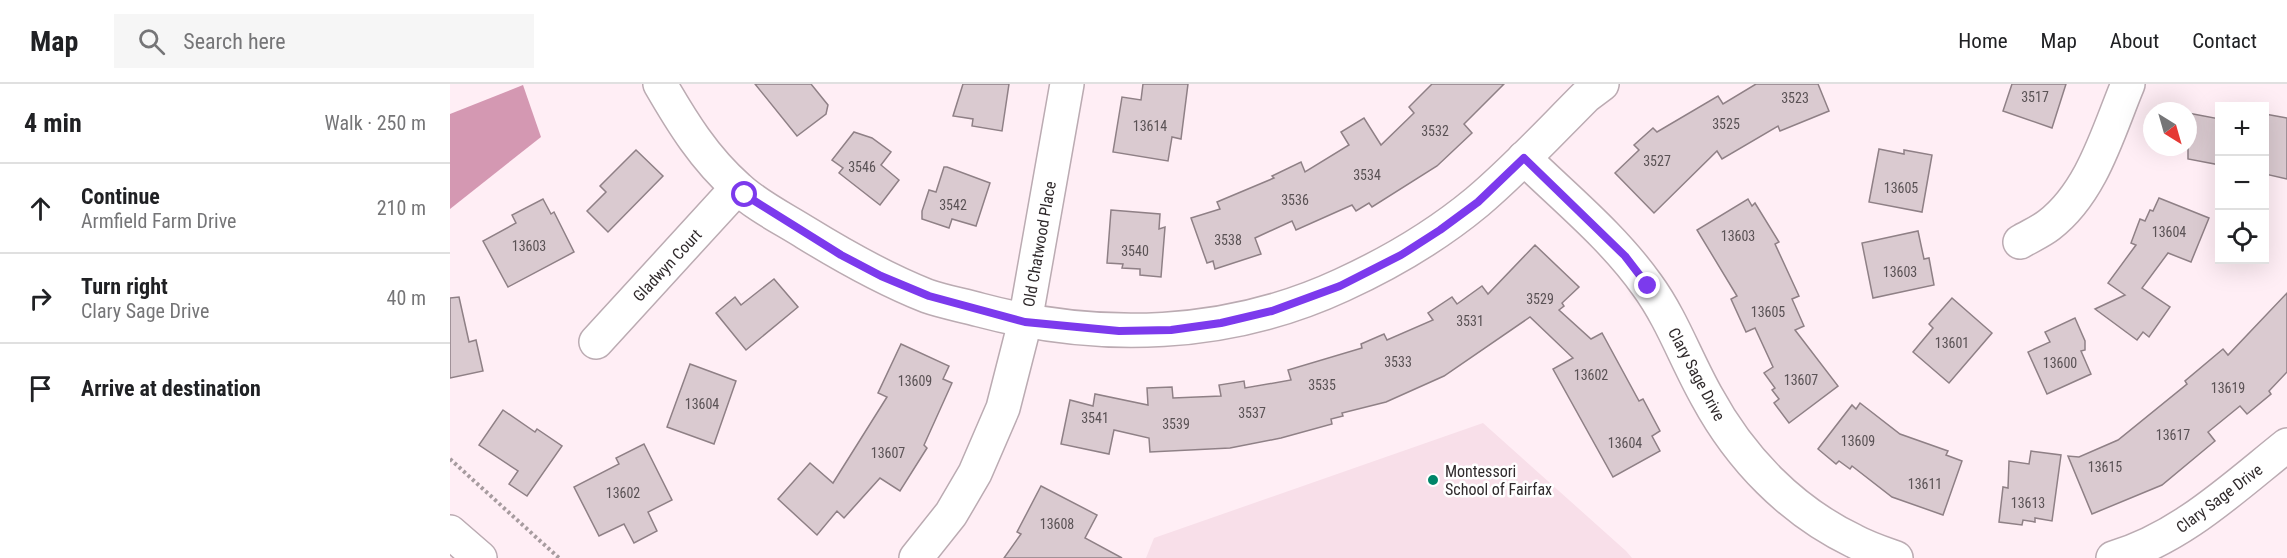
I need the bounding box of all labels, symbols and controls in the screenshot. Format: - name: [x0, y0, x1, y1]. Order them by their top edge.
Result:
- search box: [114, 14, 534, 68]
- text: Map: [30, 25, 78, 58]
- icon: search: [135, 25, 168, 58]
- text: Search here: [183, 29, 286, 54]
- text: Home: [1958, 29, 2008, 53]
- text: Map: [2041, 29, 2077, 53]
- text: About: [2110, 29, 2159, 53]
- text: Contact: [2192, 29, 2257, 53]
- house number: 3517: [2021, 89, 2049, 105]
- house number: 3523: [1781, 90, 1809, 106]
- north arrow: [2143, 102, 2197, 156]
- map controls: [2215, 102, 2269, 264]
- button: +: [2215, 102, 2269, 156]
- text: 4 min: [24, 108, 82, 138]
- text: Walk · 250 m: [325, 111, 426, 135]
- house number: 3525: [1712, 116, 1740, 132]
- house number: 13614: [1133, 118, 1167, 134]
- house number: 3532: [1421, 123, 1449, 139]
- house number: 3527: [1643, 153, 1671, 169]
- button: −: [2215, 156, 2269, 210]
- house number: 3546: [848, 159, 876, 175]
- house number: 3534: [1353, 167, 1381, 183]
- street label: Old Chatwood Place: [1019, 180, 1060, 308]
- house number: 13605: [1884, 180, 1918, 196]
- route start: [731, 181, 757, 207]
- text: Continue: [81, 184, 160, 209]
- icon: ahead: [24, 192, 57, 225]
- house number: 3536: [1281, 192, 1309, 208]
- text: 210 m: [377, 196, 426, 220]
- house number: 3542: [939, 197, 967, 213]
- text: Armfield Farm Drive: [81, 209, 236, 233]
- button: locate: [2215, 210, 2269, 264]
- house number: 13604: [2152, 224, 2186, 240]
- street label: Gladwyn Court: [629, 225, 706, 305]
- house number: 13603: [1721, 228, 1755, 244]
- house number: 3538: [1214, 232, 1242, 248]
- house number: 13603: [512, 238, 546, 254]
- house number: 3540: [1121, 243, 1149, 259]
- house number: 13603: [1883, 264, 1917, 280]
- route end: [1634, 272, 1660, 298]
- text: Turn right: [81, 274, 168, 299]
- icon: right: [24, 282, 57, 315]
- text: 40 m: [387, 286, 426, 310]
- house number: 3529: [1526, 291, 1554, 307]
- text: Clary Sage Drive: [81, 299, 209, 323]
- house number: 13605: [1751, 304, 1785, 320]
- house number: 3531: [1456, 313, 1484, 329]
- street label: Clary Sage Drive: [1664, 324, 1729, 424]
- house number: 13601: [1935, 335, 1969, 351]
- house number: 3533: [1384, 354, 1412, 370]
- house number: 13600: [2043, 355, 2077, 371]
- house number: 13602: [1574, 367, 1608, 383]
- icon: arrive: [24, 372, 57, 405]
- house number: 13607: [1784, 372, 1818, 388]
- house number: 13609: [898, 373, 932, 389]
- text: Arrive at destination: [81, 376, 261, 401]
- house number: 3535: [1308, 377, 1336, 393]
- house number: 13619: [2211, 380, 2245, 396]
- house number: 13604: [685, 396, 719, 412]
- house number: 3537: [1238, 405, 1266, 421]
- house number: 3541: [1081, 410, 1109, 426]
- house number: 3539: [1162, 416, 1190, 432]
- house number: 13617: [2156, 427, 2190, 443]
- house number: 13609: [1841, 433, 1875, 449]
- house number: 13604: [1608, 435, 1642, 451]
- house number: 13607: [871, 445, 905, 461]
- house number: 13615: [2088, 459, 2122, 475]
- street label: Clary Sage Drive: [2173, 460, 2266, 537]
- place label: Montessori School of Fairfax: [1445, 462, 1552, 499]
- marker: Montessori School of Fairfax: [1426, 473, 1440, 487]
- house number: 13611: [1908, 476, 1942, 492]
- house number: 13602: [606, 485, 640, 501]
- house number: 13613: [2011, 495, 2045, 511]
- house number: 13608: [1040, 516, 1074, 532]

